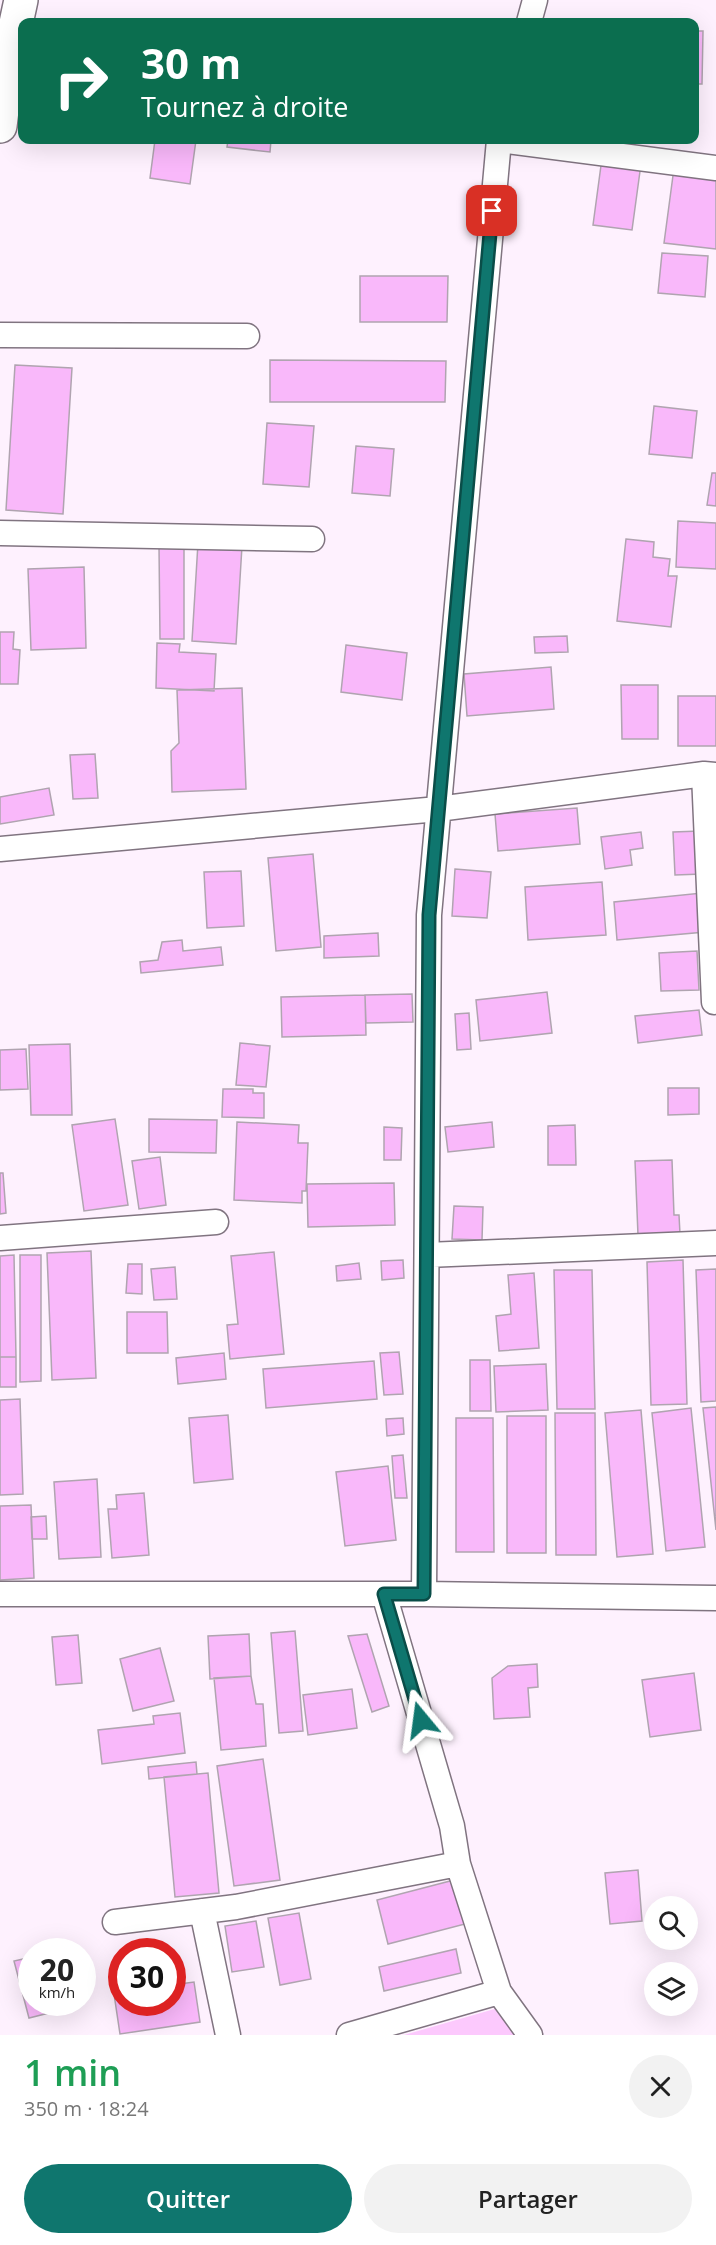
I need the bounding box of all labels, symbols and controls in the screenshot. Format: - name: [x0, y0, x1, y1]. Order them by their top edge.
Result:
- text: 30 m: [141, 34, 241, 91]
- icon: right: [42, 42, 120, 120]
- text: Tournez à droite: [141, 88, 349, 125]
- pin: [466, 185, 517, 236]
- icon: arrive: [475, 194, 508, 227]
- position arrow: [389, 1688, 453, 1752]
- map controls: [644, 1896, 698, 2016]
- button: search: [644, 1896, 698, 1950]
- speed limit sign: 30: [108, 1938, 186, 2016]
- text: 20: [40, 1949, 74, 1990]
- button: layers: [644, 1962, 698, 2016]
- text: km/h: [39, 1982, 75, 2002]
- text: 1 min: [24, 2048, 121, 2097]
- button: close: [629, 2055, 692, 2118]
- text: 350 m · 18:24: [24, 2095, 149, 2122]
- button: Quitter: [24, 2164, 352, 2233]
- button: Partager: [364, 2164, 692, 2233]

